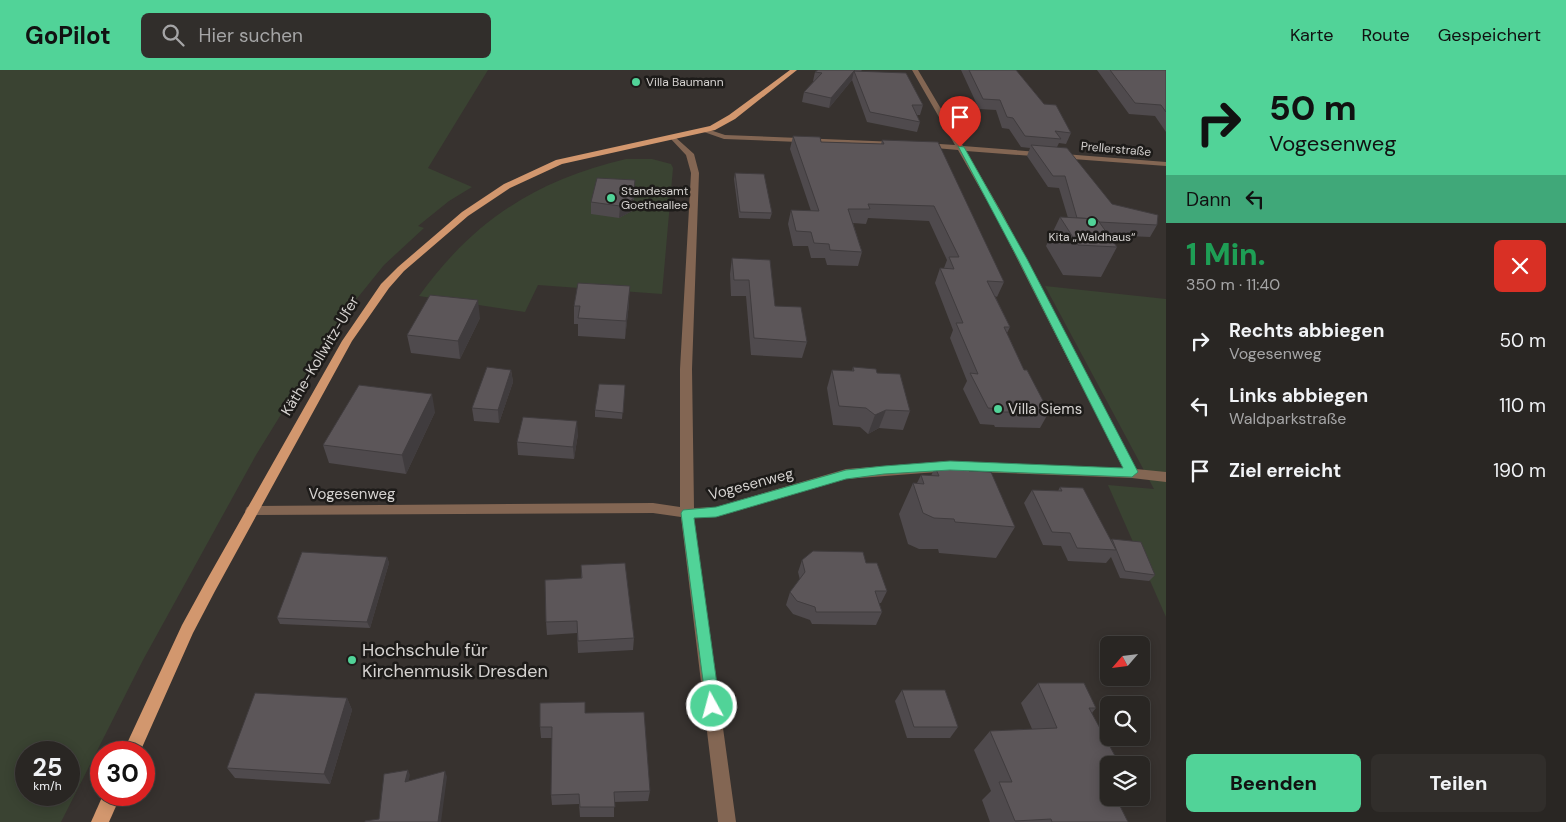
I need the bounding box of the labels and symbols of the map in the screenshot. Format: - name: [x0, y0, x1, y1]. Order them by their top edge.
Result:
- place label: Villa Baumann: [646, 74, 724, 90]
- marker: Villa Baumann: [630, 76, 642, 88]
- pin: [939, 96, 981, 147]
- street label: Prellerstraße: [1080, 138, 1152, 160]
- place label: Standesamt Goetheallee: [621, 183, 689, 213]
- marker: Standesamt Goetheallee: [605, 192, 617, 204]
- marker: Kita „Waldhaus“: [1086, 216, 1098, 228]
- place label: Kita „Waldhaus“: [1049, 229, 1136, 245]
- street label: Käthe-Kollwitz-Ufer: [276, 292, 364, 419]
- place label: Villa Siems: [1008, 399, 1082, 419]
- marker: Villa Siems: [992, 403, 1004, 415]
- street label: Vogesenweg: [706, 463, 796, 505]
- street label: Vogesenweg: [309, 484, 395, 504]
- north arrow: [1100, 636, 1150, 686]
- place label: Hochschule für Kirchenmusik Dresden: [362, 638, 548, 683]
- marker: Hochschule für Kirchenmusik Dresden: [346, 654, 358, 666]
- position arrow: [685, 679, 737, 731]
- speed limit sign: 30: [90, 741, 155, 806]

